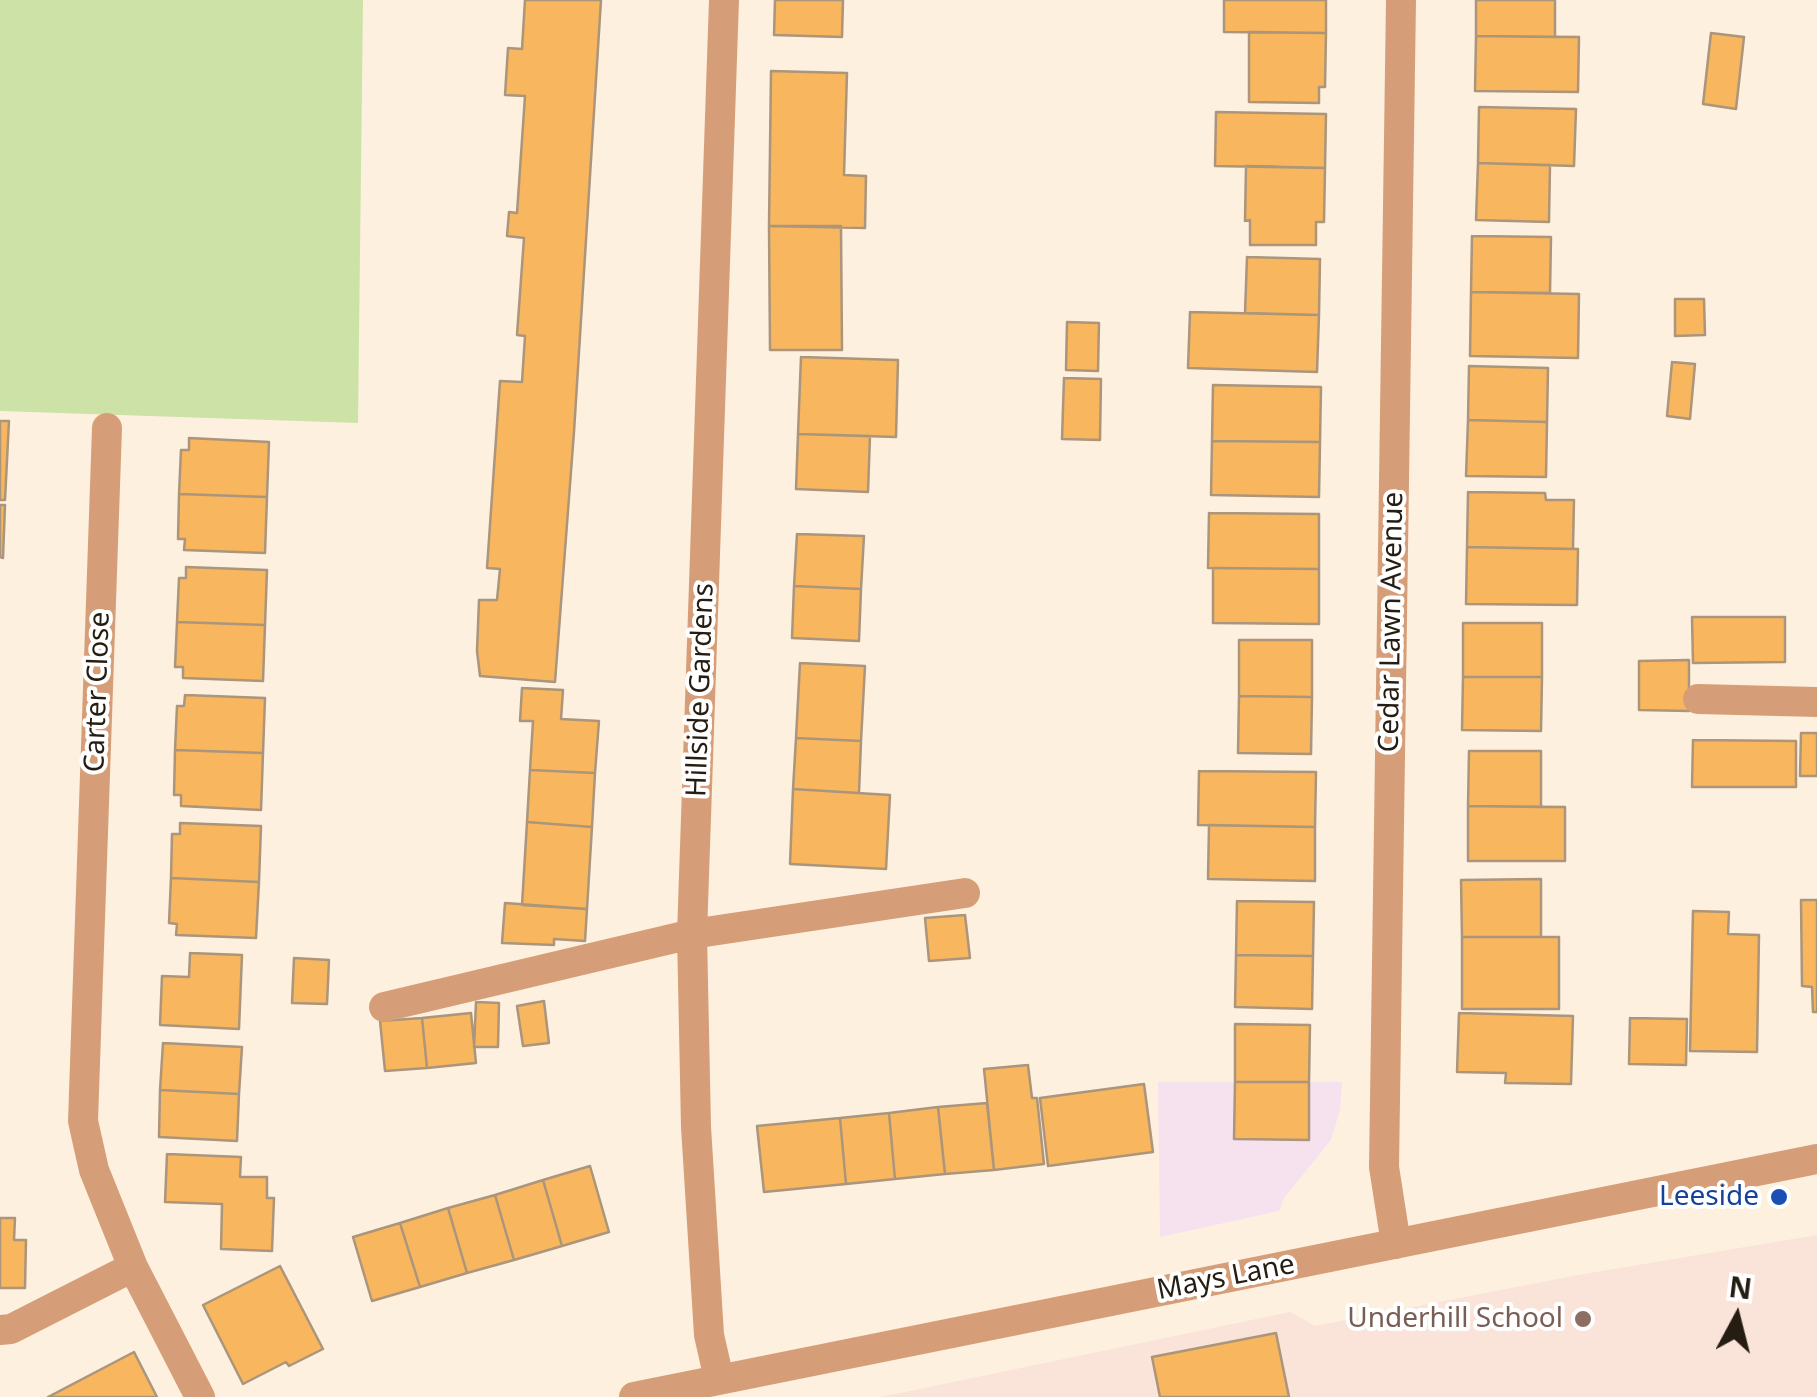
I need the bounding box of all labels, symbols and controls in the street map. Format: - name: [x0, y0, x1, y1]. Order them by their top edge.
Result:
- street label: Cedar Lawn Avenue: [1373, 491, 1411, 753]
- street label: Hillside Gardens: [680, 582, 722, 798]
- street label: Carter Close: [78, 611, 118, 773]
- place label: Leeside: [1659, 1180, 1759, 1214]
- marker: Leeside: [1768, 1186, 1790, 1208]
- street label: Mays Lane: [1154, 1248, 1298, 1308]
- north arrow: [1687, 1267, 1787, 1367]
- text: N: [1727, 1267, 1754, 1307]
- place label: Underhill School: [1347, 1302, 1563, 1336]
- marker: Underhill School: [1572, 1308, 1594, 1330]

